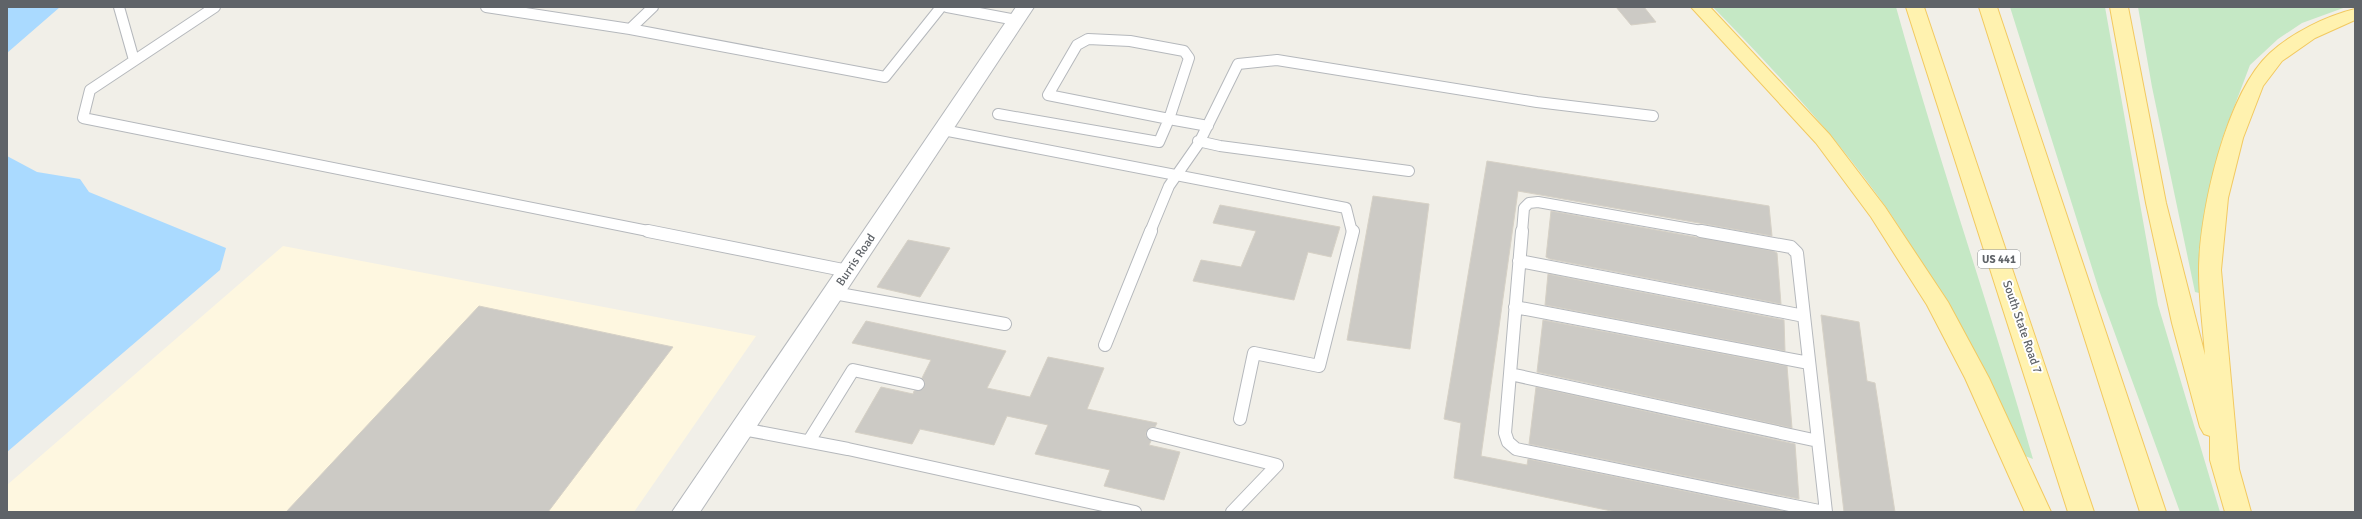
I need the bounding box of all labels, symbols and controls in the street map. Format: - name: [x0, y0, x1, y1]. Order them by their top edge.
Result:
- street label: Burris Road: [833, 231, 879, 289]
- road number: US 441: [1978, 250, 2020, 268]
- street label: South State Road 7: [1999, 279, 2045, 375]

